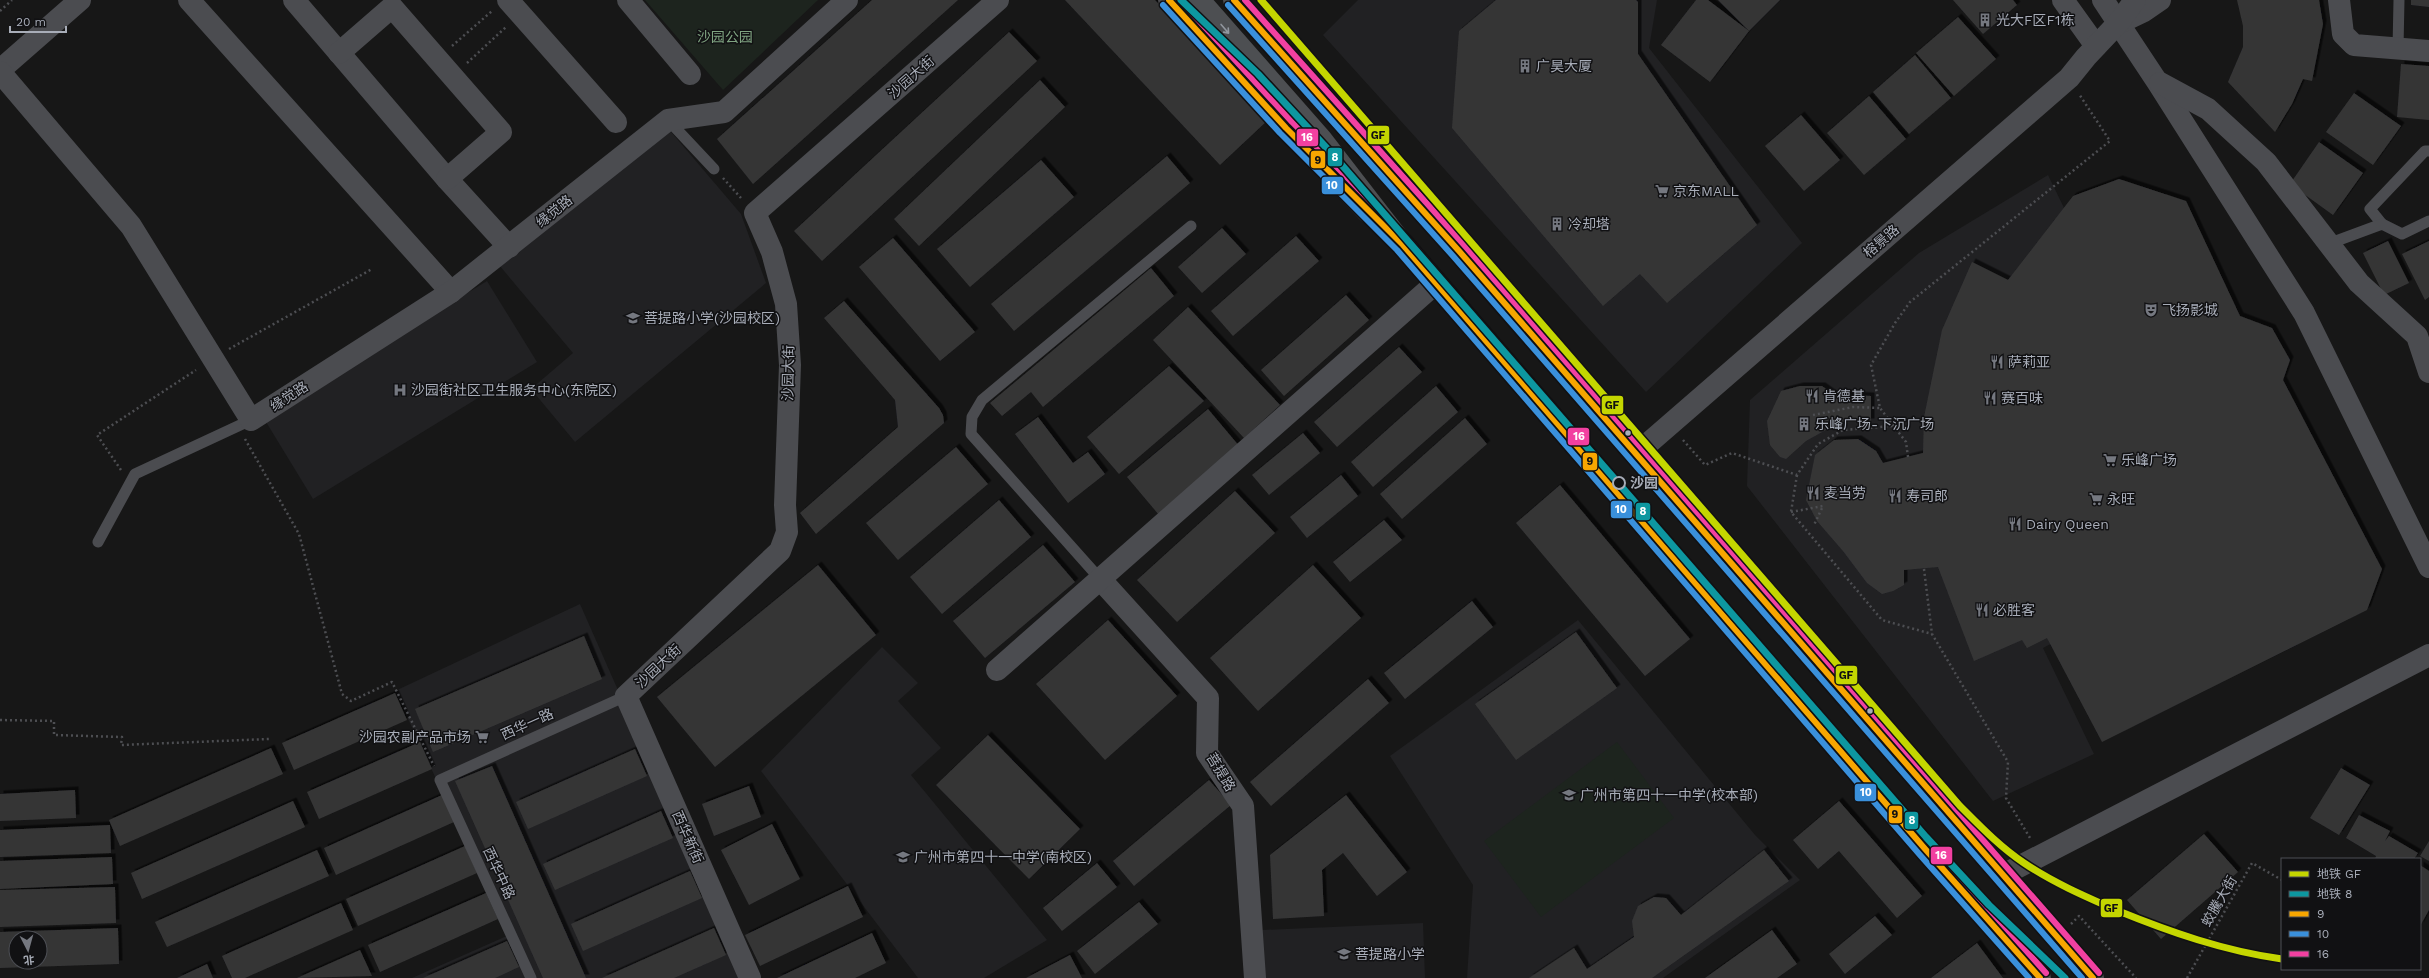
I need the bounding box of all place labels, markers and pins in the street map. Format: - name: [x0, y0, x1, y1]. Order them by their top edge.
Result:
- building icon: 光大F区F1栋: [1977, 12, 1993, 28]
- place label: 光大F区F1栋: [1996, 12, 2075, 28]
- building icon: 广昊大厦: [1517, 58, 1533, 74]
- place label: 广昊大厦: [1536, 58, 1592, 74]
- supermarket icon: 京东MALL: [1654, 183, 1670, 199]
- place label: 京东MALL: [1673, 183, 1739, 199]
- building icon: 冷却塔: [1549, 216, 1565, 232]
- place label: 冷却塔: [1568, 216, 1610, 232]
- theatre icon: 飞扬影城: [2143, 302, 2159, 318]
- place label: 飞扬影城: [2162, 302, 2218, 318]
- school or university icon: 菩提路小学(沙园校区): [625, 310, 641, 326]
- place label: 菩提路小学(沙园校区): [644, 310, 780, 326]
- restaurant icon: 萨莉亚: [1989, 354, 2005, 370]
- place label: 萨莉亚: [2008, 354, 2050, 370]
- hospital icon: 沙园街社区卫生服务中心(东院区): [392, 382, 408, 398]
- place label: 沙园街社区卫生服务中心(东院区): [411, 382, 617, 398]
- restaurant icon: 肯德基: [1804, 388, 1820, 404]
- place label: 肯德基: [1823, 388, 1865, 404]
- restaurant icon: 赛百味: [1982, 390, 1998, 406]
- place label: 赛百味: [2001, 390, 2043, 406]
- building icon: 乐峰广场-下沉广场: [1796, 416, 1812, 432]
- place label: 乐峰广场-下沉广场: [1815, 416, 1934, 432]
- unlabelled marker: [1623, 428, 1633, 438]
- supermarket icon: 乐峰广场: [2102, 452, 2118, 468]
- place label: 乐峰广场: [2121, 452, 2177, 468]
- place label: 沙园: [1630, 475, 1658, 491]
- marker: 沙园: [1612, 476, 1626, 490]
- restaurant icon: 麦当劳: [1805, 485, 1821, 501]
- place label: 麦当劳: [1824, 485, 1866, 501]
- restaurant icon: 寿司郎: [1887, 488, 1903, 504]
- place label: 寿司郎: [1906, 488, 1948, 504]
- supermarket icon: 永旺: [2088, 491, 2104, 507]
- place label: 永旺: [2107, 491, 2135, 507]
- restaurant icon: Dairy Queen: [2007, 516, 2023, 532]
- place label: Dairy Queen: [2026, 516, 2109, 532]
- restaurant icon: 必胜客: [1974, 602, 1990, 618]
- place label: 必胜客: [1993, 602, 2035, 618]
- unlabelled marker: [1865, 706, 1875, 716]
- place label: 沙园农副产品市场: [359, 729, 471, 745]
- supermarket icon: 沙园农副产品市场: [474, 729, 490, 745]
- school or university icon: 广州市第四十一中学(校本部): [1561, 787, 1577, 803]
- place label: 广州市第四十一中学(校本部): [1580, 787, 1758, 803]
- school or university icon: 广州市第四十一中学(南校区): [895, 849, 911, 865]
- place label: 广州市第四十一中学(南校区): [914, 849, 1092, 865]
- school or university icon: 菩提路小学: [1336, 946, 1352, 962]
- place label: 菩提路小学: [1355, 946, 1425, 962]

